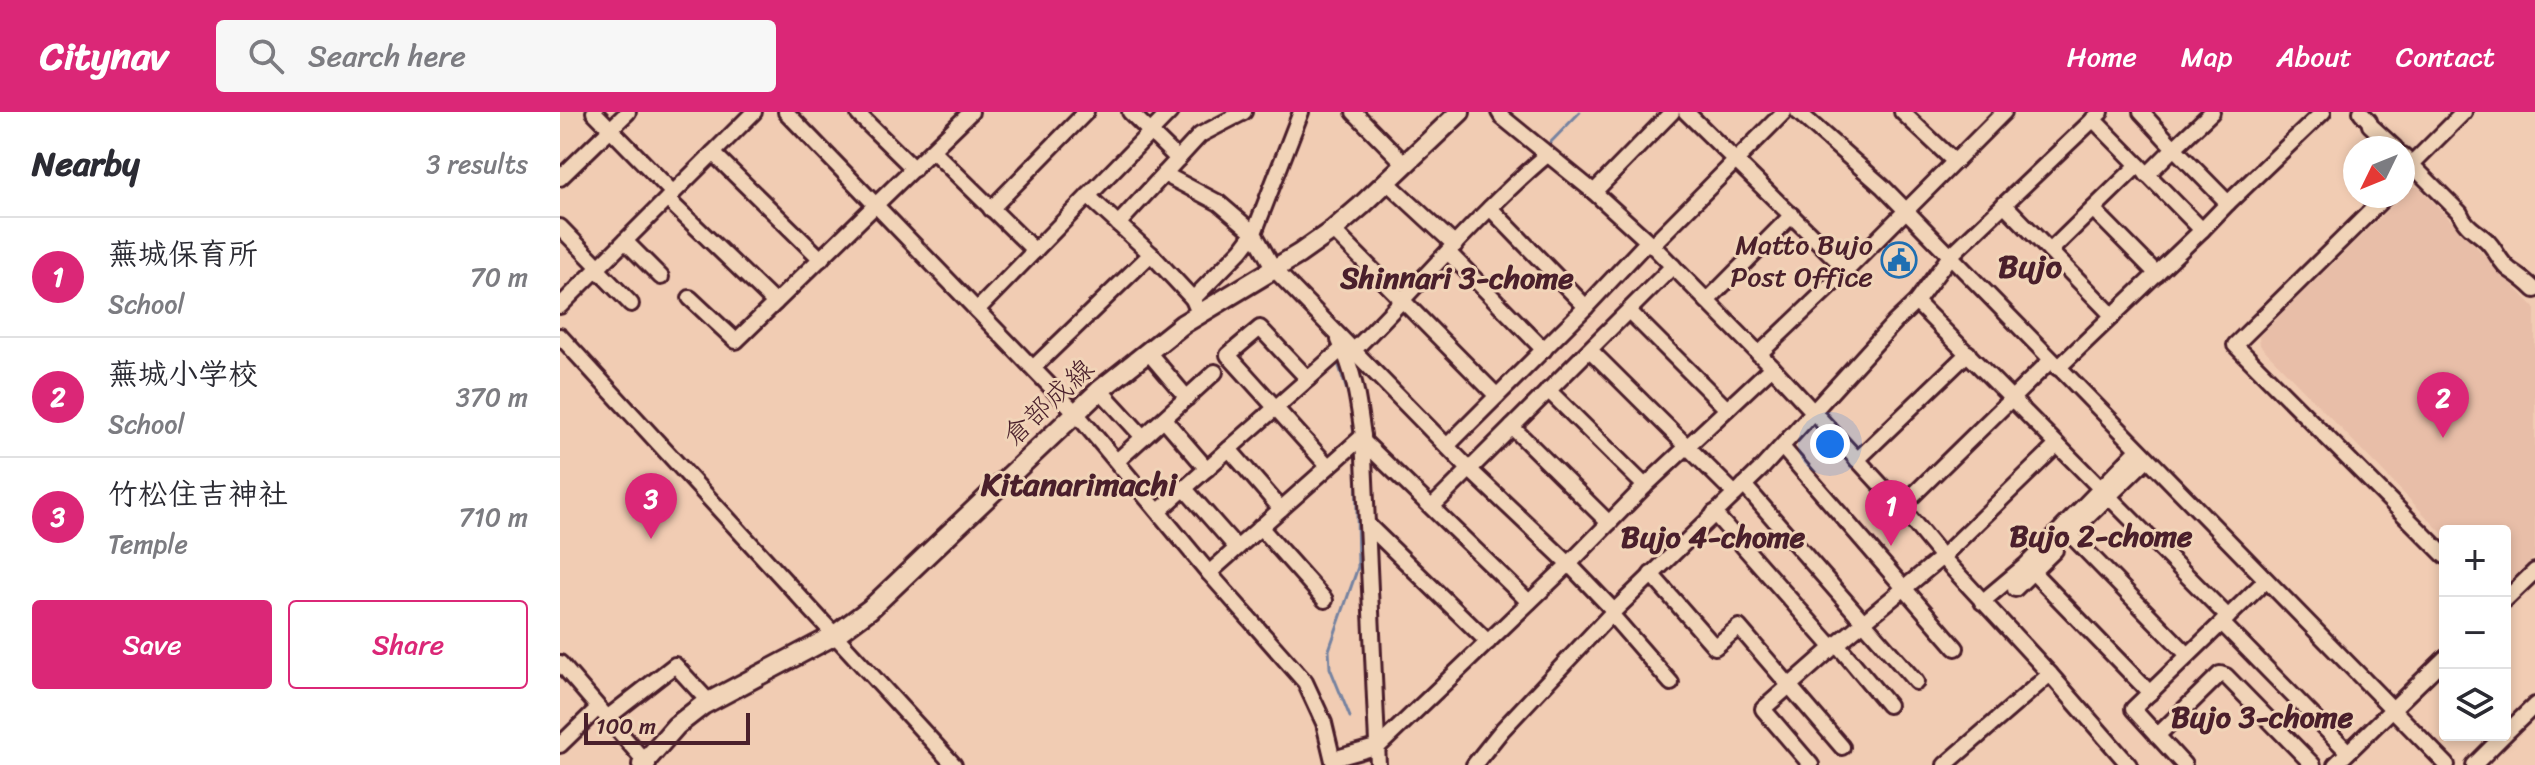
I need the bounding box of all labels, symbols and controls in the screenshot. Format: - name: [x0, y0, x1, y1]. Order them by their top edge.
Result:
- search box: [216, 20, 776, 92]
- text: Citynav: [40, 23, 168, 90]
- text: Search here: [308, 29, 466, 83]
- text: Home: [2067, 32, 2137, 81]
- text: Map: [2181, 32, 2232, 81]
- text: About: [2276, 32, 2352, 81]
- text: Contact: [2396, 32, 2495, 81]
- icon: search: [244, 34, 288, 78]
- text: Nearby: [32, 134, 140, 194]
- north arrow: [2343, 136, 2415, 208]
- text: 3 results: [426, 141, 528, 187]
- place label: Matto Bujo Post Office: [1730, 220, 1873, 301]
- text: 蕪城保育所: [108, 227, 258, 281]
- district label: Bujo: [1998, 238, 2063, 295]
- public building icon: Matto Bujo Post Office: [1880, 241, 1918, 279]
- district label: Shinnari 3-chome: [1339, 251, 1574, 305]
- text: 1: [52, 254, 64, 300]
- text: 70 m: [470, 254, 528, 300]
- text: School: [108, 281, 185, 327]
- street label: 倉部成線: [990, 346, 1106, 458]
- text: 蕪城小学校: [108, 347, 258, 401]
- pin: 2: [2417, 372, 2469, 438]
- text: 2: [50, 374, 66, 420]
- text: 370 m: [456, 374, 528, 420]
- text: School: [108, 401, 185, 447]
- your location: [1810, 424, 1850, 464]
- district label: Kitanarimachi: [980, 456, 1178, 513]
- text: 竹松住吉神社: [108, 467, 288, 521]
- pin: 3: [625, 473, 677, 539]
- pin: 1: [1865, 480, 1917, 546]
- text: 3: [51, 494, 65, 540]
- text: 710 m: [459, 494, 528, 540]
- district label: Bujo 2-chome: [2009, 509, 2193, 563]
- district label: Bujo 4-chome: [1621, 510, 1806, 564]
- text: Temple: [108, 521, 188, 567]
- map controls: [2439, 525, 2511, 741]
- button: +: [2439, 525, 2511, 597]
- button: −: [2439, 597, 2511, 669]
- button: Save: [32, 600, 272, 689]
- button: Share: [288, 600, 528, 689]
- button: layers: [2439, 669, 2511, 741]
- district label: Bujo 3-chome: [2171, 690, 2354, 744]
- text: 100 m: [596, 707, 656, 746]
- scale bar: [584, 709, 750, 745]

